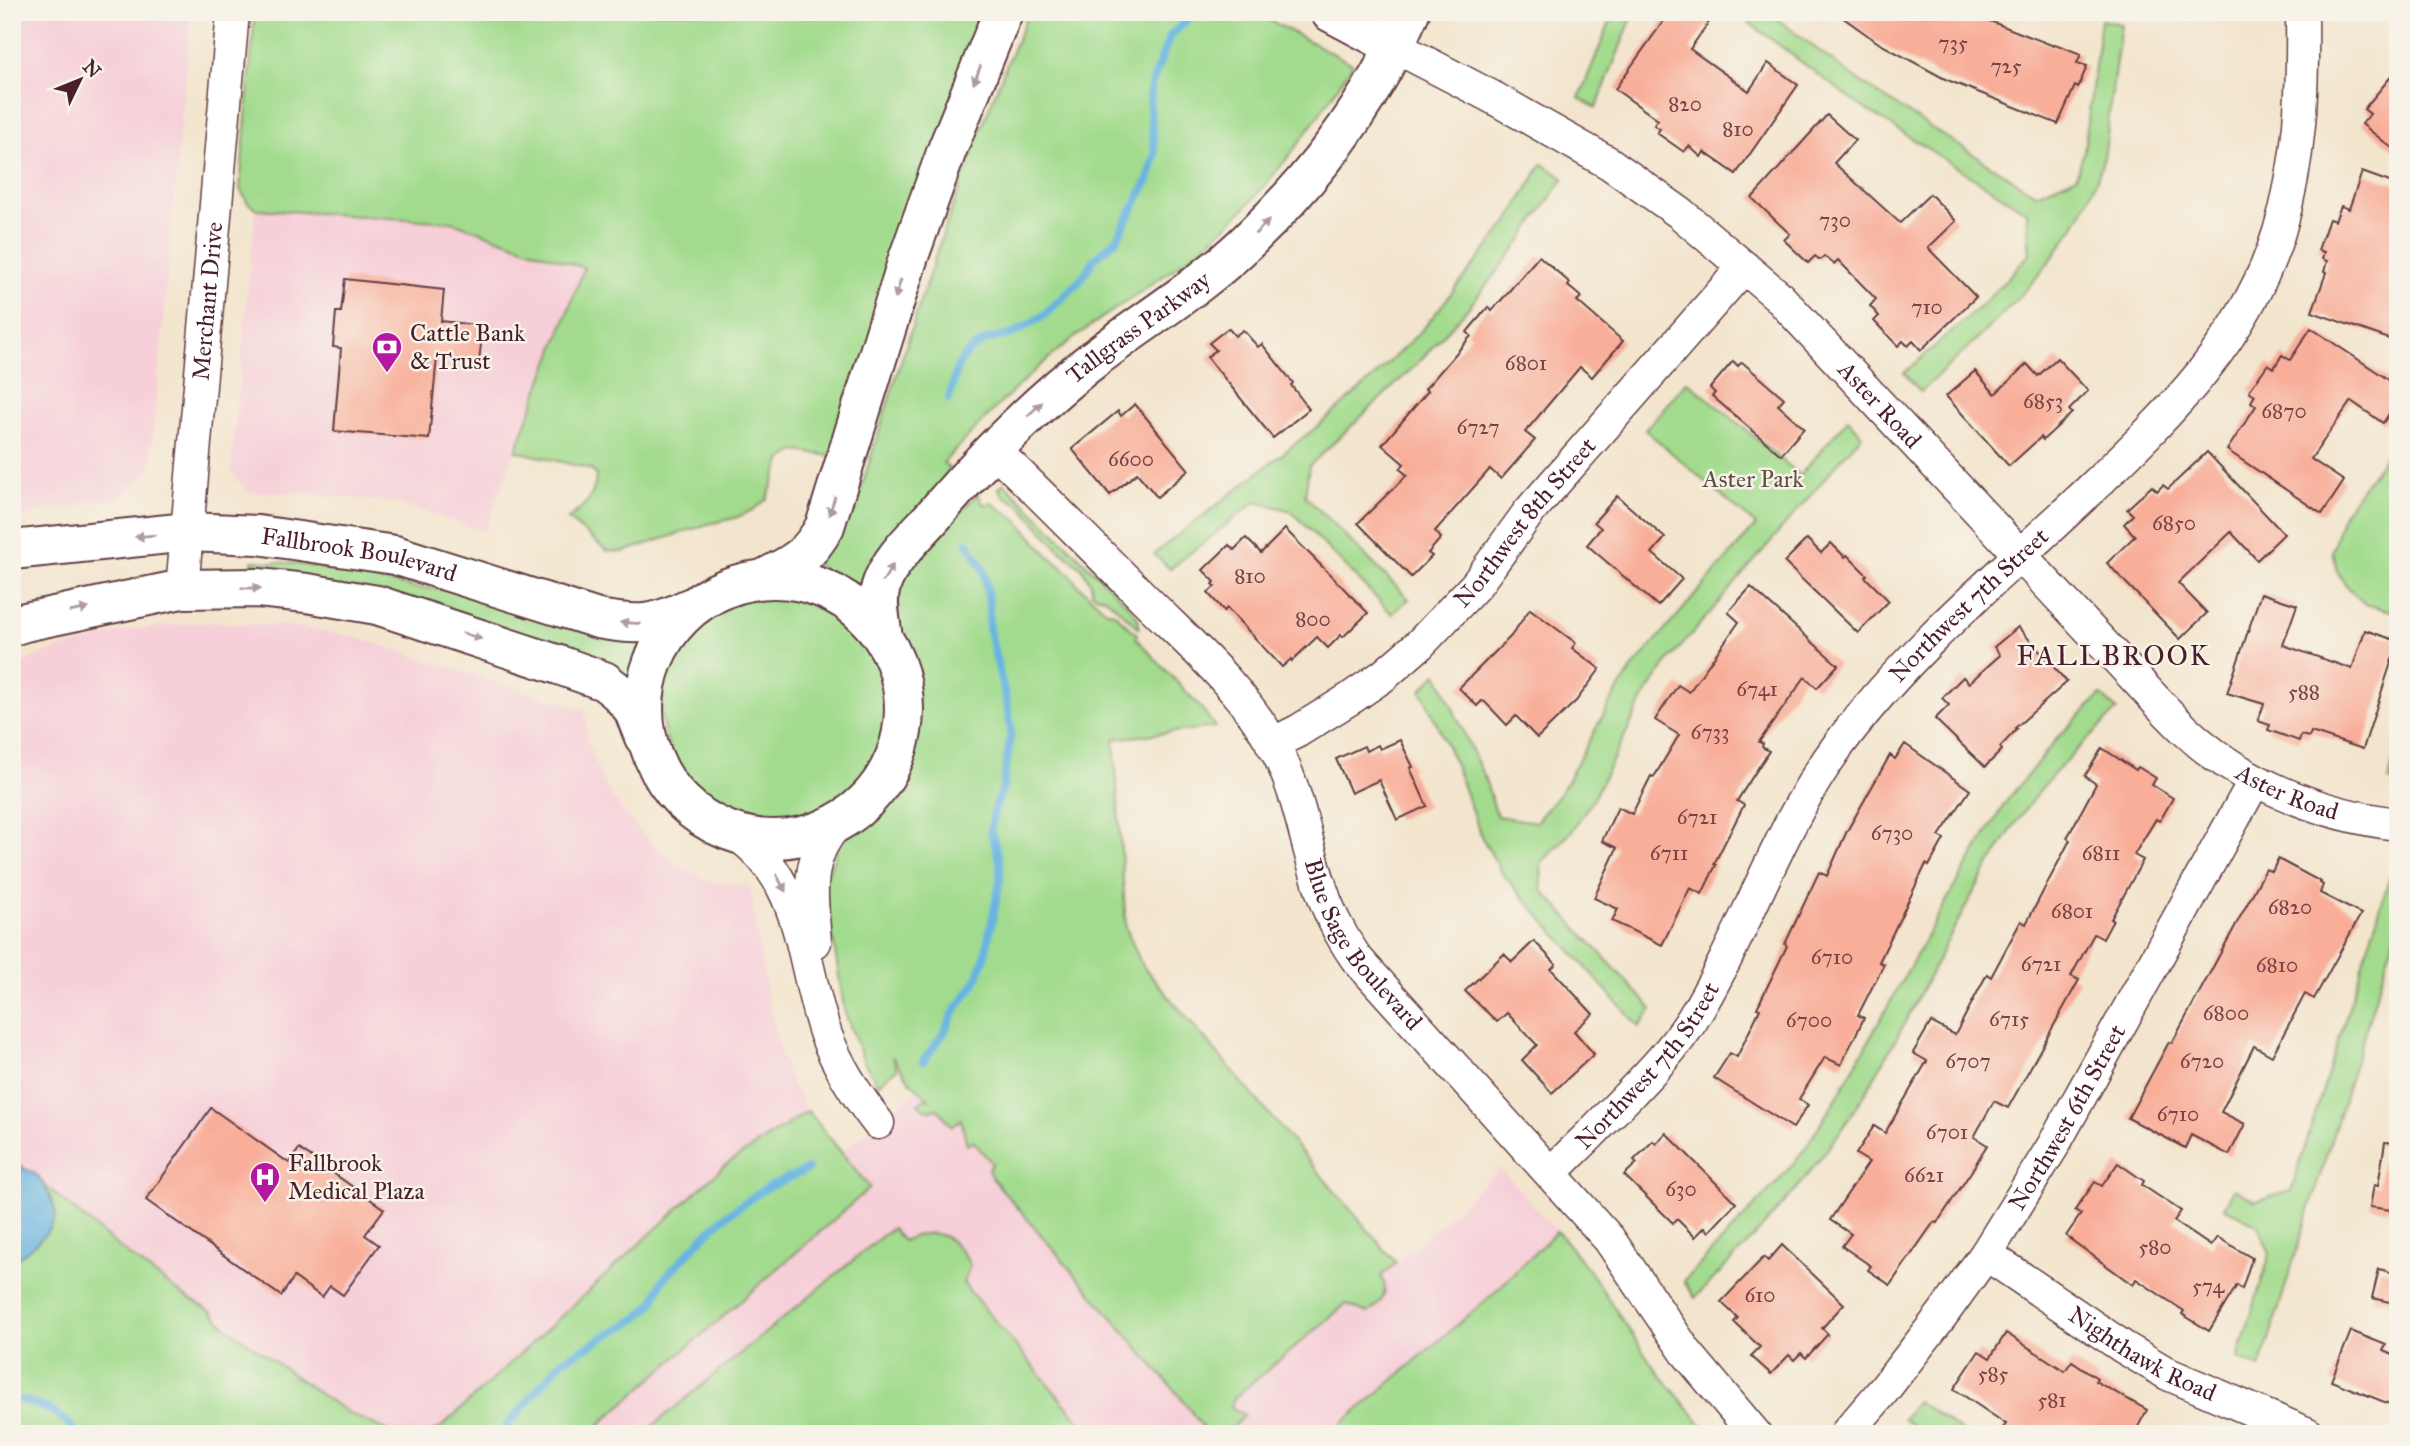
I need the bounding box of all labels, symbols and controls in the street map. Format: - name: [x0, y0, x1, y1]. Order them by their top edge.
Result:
- house number: 735: [1938, 30, 1968, 56]
- north arrow: [46, 46, 116, 116]
- house number: 725: [1990, 53, 2022, 79]
- text: N: [78, 55, 106, 82]
- one-way arrow: [971, 65, 982, 86]
- house number: 820: [1668, 91, 1702, 117]
- house number: 810: [1722, 116, 1754, 142]
- house number: 730: [1819, 207, 1851, 233]
- one-way arrow: [1253, 219, 1270, 236]
- street label: Merchant Drive: [185, 221, 229, 382]
- street label: Tallgrass Parkway: [1060, 264, 1217, 390]
- one-way arrow: [893, 279, 903, 300]
- house number: 710: [1911, 294, 1943, 320]
- place label: Cattle Bank & Trust: [410, 318, 526, 376]
- bank icon: Cattle Bank & Trust: [370, 330, 404, 374]
- house number: 6801: [1505, 350, 1547, 376]
- street label: Aster Road: [1831, 354, 1928, 455]
- house number: 6853: [2023, 388, 2063, 414]
- house number: 6870: [2261, 398, 2307, 424]
- one-way arrow: [1026, 401, 1044, 417]
- house number: 6727: [1457, 414, 1499, 440]
- street label: Northwest 8th Street: [1447, 431, 1603, 614]
- house number: 6600: [1108, 446, 1154, 472]
- park label: Aster Park: [1702, 464, 1804, 494]
- one-way arrow: [826, 496, 837, 517]
- house number: 6850: [2152, 510, 2196, 536]
- street label: Fallbrook Boulevard: [259, 521, 461, 589]
- street label: Northwest 7th Street: [1883, 521, 2055, 689]
- one-way arrow: [134, 531, 156, 542]
- one-way arrow: [882, 563, 895, 582]
- house number: 810: [1234, 563, 1266, 589]
- one-way arrow: [240, 582, 262, 594]
- one-way arrow: [68, 605, 90, 616]
- house number: 800: [1295, 606, 1331, 632]
- one-way arrow: [619, 618, 641, 629]
- one-way arrow: [461, 631, 482, 642]
- district label: FALLBROOK: [2017, 638, 2211, 673]
- house number: 6741: [1736, 676, 1778, 702]
- house number: 588: [2288, 679, 2320, 705]
- house number: 6733: [1691, 719, 1729, 745]
- street label: Aster Road: [2230, 757, 2342, 827]
- house number: 6721: [1677, 804, 1717, 830]
- house number: 6730: [1871, 820, 1913, 846]
- house number: 6711: [1650, 840, 1688, 866]
- house number: 6811: [2082, 840, 2120, 866]
- street label: Blue Sage Boulevard: [1298, 855, 1429, 1036]
- one-way arrow: [775, 874, 787, 894]
- house number: 6820: [2268, 894, 2312, 920]
- house number: 6801: [2051, 898, 2093, 924]
- house number: 6710: [1811, 944, 1853, 970]
- house number: 6721: [2021, 951, 2061, 977]
- house number: 6810: [2256, 952, 2298, 978]
- street label: Northwest 7th Street: [1569, 976, 1726, 1156]
- house number: 6800: [2203, 1000, 2249, 1026]
- house number: 6715: [1989, 1006, 2029, 1032]
- house number: 6700: [1786, 1007, 1832, 1033]
- street label: Northwest 6th Street: [2002, 1019, 2132, 1216]
- house number: 6707: [1945, 1048, 1991, 1074]
- house number: 6720: [2180, 1048, 2224, 1074]
- house number: 6710: [2157, 1101, 2199, 1127]
- house number: 6701: [1926, 1119, 1968, 1145]
- place label: Fallbrook Medical Plaza: [288, 1148, 425, 1206]
- hospital icon: Fallbrook Medical Plaza: [248, 1160, 282, 1204]
- house number: 6621: [1904, 1162, 1944, 1188]
- house number: 630: [1665, 1176, 1697, 1202]
- house number: 580: [2138, 1234, 2172, 1260]
- house number: 574: [2192, 1273, 2225, 1299]
- house number: 610: [1744, 1282, 1776, 1308]
- street label: Nighthawk Road: [2063, 1299, 2221, 1408]
- house number: 585: [1978, 1361, 2009, 1387]
- house number: 581: [2037, 1387, 2067, 1413]

